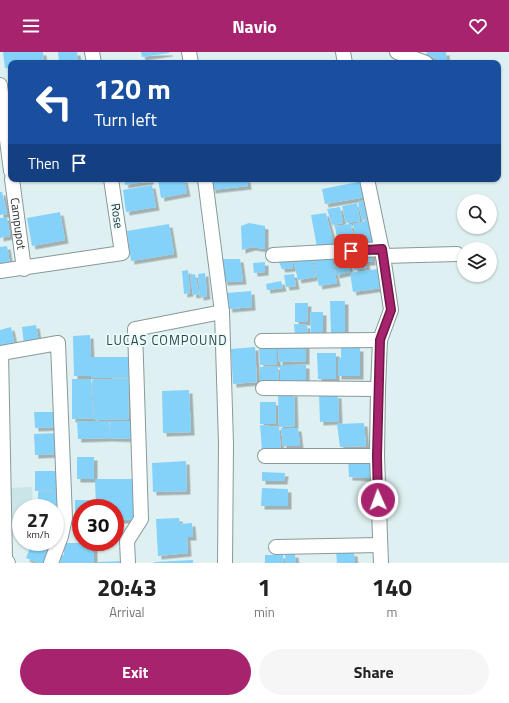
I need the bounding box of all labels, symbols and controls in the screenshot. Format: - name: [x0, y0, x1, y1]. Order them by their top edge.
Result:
- text: Navio: [232, 13, 277, 40]
- icon: menu: [20, 15, 42, 37]
- icon: heart: [467, 15, 489, 37]
- text: 120 m: [94, 67, 171, 110]
- icon: left: [28, 76, 80, 128]
- text: Turn left: [94, 106, 157, 133]
- text: Then: [28, 152, 60, 175]
- icon: arrive: [68, 152, 90, 174]
- map controls: [457, 194, 497, 282]
- button: search: [457, 194, 497, 234]
- street label: Campupot: [6, 196, 31, 251]
- street label: Rose: [106, 202, 129, 230]
- pin: [334, 234, 368, 268]
- icon: arrive: [340, 240, 362, 262]
- button: layers: [457, 242, 497, 282]
- district label: LUCAS COMPOUND: [106, 330, 228, 350]
- position arrow: [357, 479, 399, 521]
- speed limit sign: 30: [72, 499, 124, 551]
- text: 27: [27, 504, 49, 535]
- text: km/h: [27, 527, 49, 542]
- text: 20:43: [97, 569, 157, 605]
- text: 1: [258, 569, 271, 605]
- text: 140: [372, 569, 412, 605]
- text: Arrival: [109, 602, 145, 622]
- text: min: [254, 602, 275, 622]
- text: m: [386, 602, 397, 622]
- button: Exit: [20, 649, 251, 695]
- button: Share: [259, 649, 489, 695]

